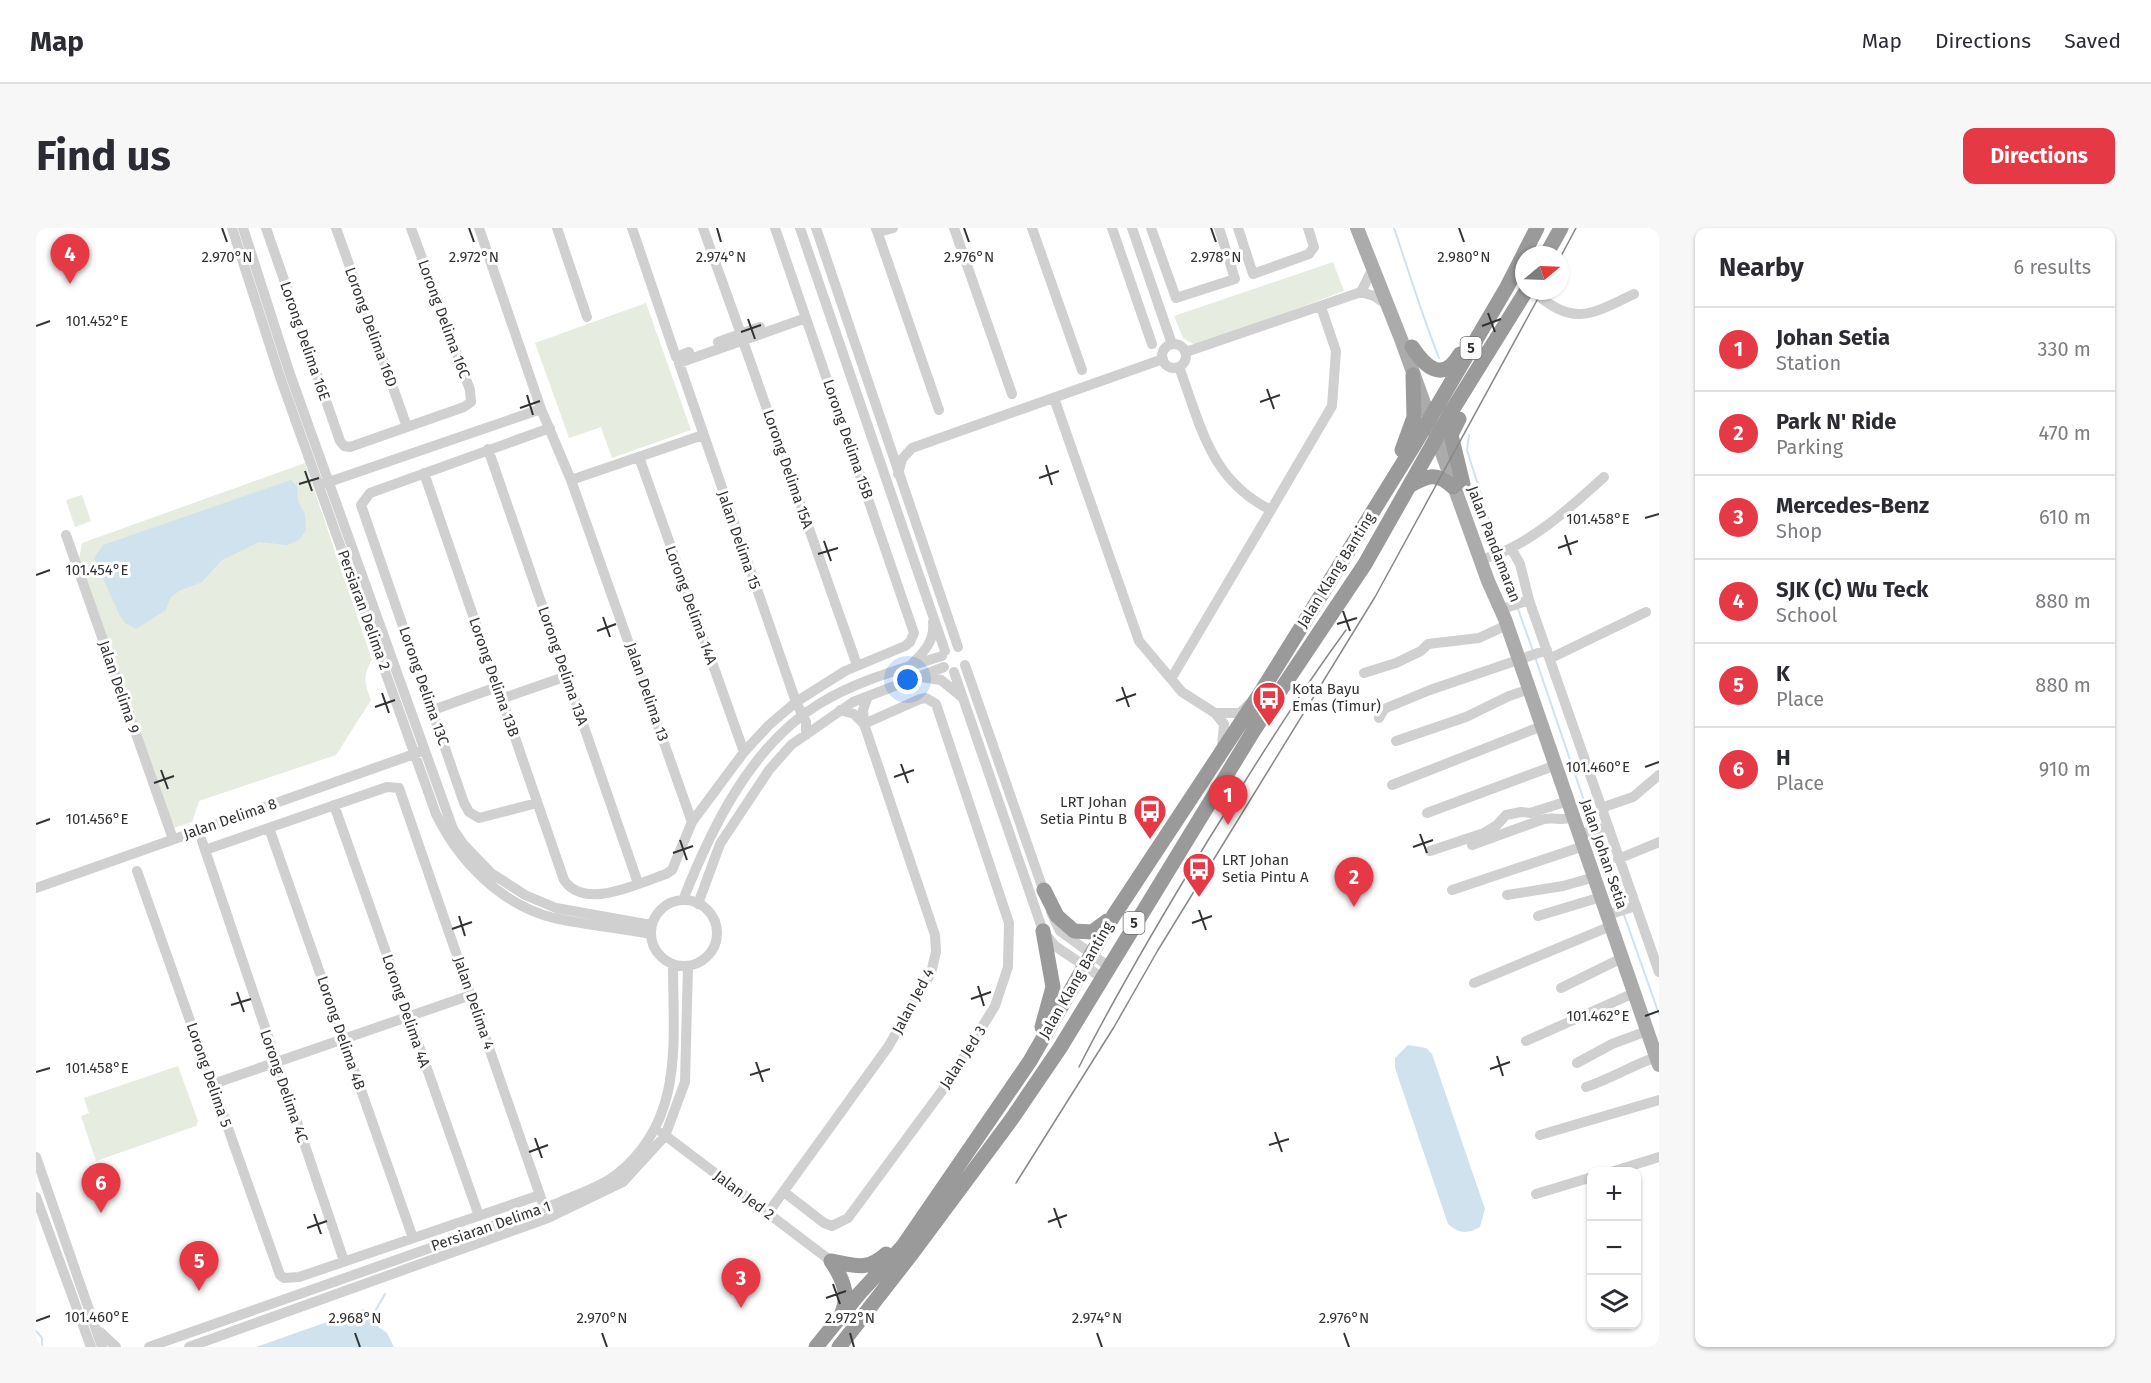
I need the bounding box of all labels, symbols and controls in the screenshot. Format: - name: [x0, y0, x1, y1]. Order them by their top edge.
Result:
- text: Map: [30, 25, 84, 58]
- text: Map: [1862, 28, 1902, 54]
- text: Directions: [1935, 28, 2031, 54]
- text: Saved: [2064, 28, 2121, 54]
- button: Directions: [1963, 128, 2115, 184]
- text: Find us: [36, 131, 171, 181]
- pin: 4: [51, 235, 90, 284]
- north arrow: [1515, 246, 1569, 300]
- text: 2.970°N: [201, 248, 253, 266]
- text: 2.972°N: [449, 248, 499, 266]
- text: 2.974°N: [696, 248, 746, 266]
- text: 2.976°N: [944, 248, 994, 266]
- text: 2.978°N: [1190, 248, 1242, 266]
- text: 2.980°N: [1437, 248, 1491, 266]
- text: Nearby: [1719, 252, 1804, 283]
- text: 6 results: [2014, 255, 2091, 279]
- street label: Lorong Delima 16C: [414, 257, 474, 381]
- street label: Lorong Delima 16D: [341, 265, 401, 389]
- street label: Lorong Delima 16E: [276, 279, 334, 403]
- text: 101.452°E: [66, 312, 128, 330]
- text: Johan Setia: [1776, 324, 1890, 351]
- road number: 5: [1460, 337, 1482, 359]
- text: 1: [1734, 337, 1743, 361]
- text: 330 m: [2037, 337, 2091, 361]
- text: Station: [1776, 351, 1841, 375]
- street label: Lorong Delima 15B: [819, 377, 877, 501]
- street label: Lorong Delima 15A: [759, 407, 817, 531]
- text: Park N' Ride: [1776, 408, 1896, 435]
- text: 2: [1733, 421, 1744, 445]
- text: 470 m: [2039, 421, 2091, 445]
- text: Parking: [1776, 435, 1843, 459]
- street label: Jalan Pandamaran: [1464, 483, 1524, 605]
- street label: Jalan Delima 15: [714, 488, 764, 592]
- text: Mercedes-Benz: [1776, 492, 1929, 519]
- text: 3: [1733, 505, 1744, 529]
- text: 610 m: [2039, 505, 2091, 529]
- street label: Jalan Klang Banting: [1293, 509, 1379, 631]
- text: 101.458°E: [1566, 510, 1630, 528]
- text: Shop: [1776, 519, 1822, 543]
- street label: Lorong Delima 14A: [661, 543, 721, 667]
- street label: Persiaran Delima 2: [334, 548, 394, 672]
- text: 101.454°E: [65, 561, 129, 579]
- text: SJK (C) Wu Teck: [1776, 576, 1928, 603]
- text: 4: [1733, 589, 1744, 613]
- text: 880 m: [2035, 589, 2091, 613]
- text: School: [1776, 603, 1837, 627]
- street label: Lorong Delima 13A: [534, 604, 592, 728]
- street label: Lorong Delima 13B: [465, 615, 523, 739]
- street label: Lorong Delima 13C: [395, 624, 453, 748]
- street label: Jalan Delima 9: [95, 638, 143, 736]
- street label: Jalan Delima 13: [622, 640, 672, 744]
- text: K: [1776, 660, 1790, 687]
- your location: [893, 665, 922, 694]
- text: 5: [1733, 673, 1744, 697]
- text: 880 m: [2035, 673, 2091, 697]
- bus stop icon: Kota Bayu Emas (Timur): [1251, 680, 1287, 727]
- place label: Kota Bayu Emas (Timur): [1292, 680, 1381, 715]
- text: Place: [1776, 687, 1824, 711]
- text: H: [1776, 744, 1791, 771]
- text: 6: [1733, 757, 1744, 781]
- text: 910 m: [2039, 757, 2091, 781]
- text: 101.460°E: [1566, 758, 1630, 776]
- text: Place: [1776, 771, 1824, 795]
- pin: 1: [1208, 776, 1248, 825]
- place label: LRT Johan Setia Pintu B: [1040, 793, 1127, 828]
- bus stop icon: LRT Johan Setia Pintu B: [1132, 793, 1168, 840]
- street label: Jalan Delima 8: [181, 795, 279, 843]
- street label: Jalan Johan Setia: [1577, 797, 1631, 911]
- text: 101.456°E: [65, 810, 129, 828]
- bus stop icon: LRT Johan Setia Pintu A: [1181, 851, 1217, 898]
- place label: LRT Johan Setia Pintu A: [1222, 851, 1309, 886]
- pin: 2: [1334, 858, 1374, 907]
- road number: 5: [1124, 912, 1144, 934]
- street label: Jalan Klang Banting: [1035, 918, 1117, 1042]
- street label: Lorong Delima 4A: [378, 952, 434, 1070]
- street label: Jalan Delima 4: [450, 954, 498, 1052]
- street label: Jalan Jed 4: [888, 965, 938, 1037]
- street label: Lorong Delima 4B: [313, 974, 369, 1092]
- text: 101.462°E: [1566, 1007, 1630, 1025]
- street label: Lorong Delima 5: [183, 1020, 235, 1130]
- street label: Jalan Jed 3: [936, 1022, 990, 1092]
- street label: Lorong Delima 4C: [256, 1027, 312, 1145]
- text: 101.458°E: [65, 1059, 129, 1077]
- pin: 6: [82, 1164, 120, 1213]
- street label: Jalan Jed 2: [710, 1166, 778, 1224]
- map controls: [1587, 1167, 1641, 1329]
- button: +: [1587, 1167, 1641, 1221]
- street label: Persiaran Delima 1: [429, 1197, 553, 1255]
- button: −: [1587, 1221, 1641, 1275]
- pin: 5: [180, 1242, 218, 1291]
- pin: 3: [722, 1258, 760, 1308]
- button: layers: [1587, 1275, 1641, 1329]
- text: 101.460°E: [65, 1308, 129, 1326]
- text: 2.968°N: [329, 1309, 381, 1327]
- text: 2.970°N: [576, 1309, 628, 1327]
- text: 2.972°N: [825, 1309, 875, 1327]
- text: 2.974°N: [1072, 1309, 1122, 1327]
- text: 2.976°N: [1319, 1309, 1369, 1327]

